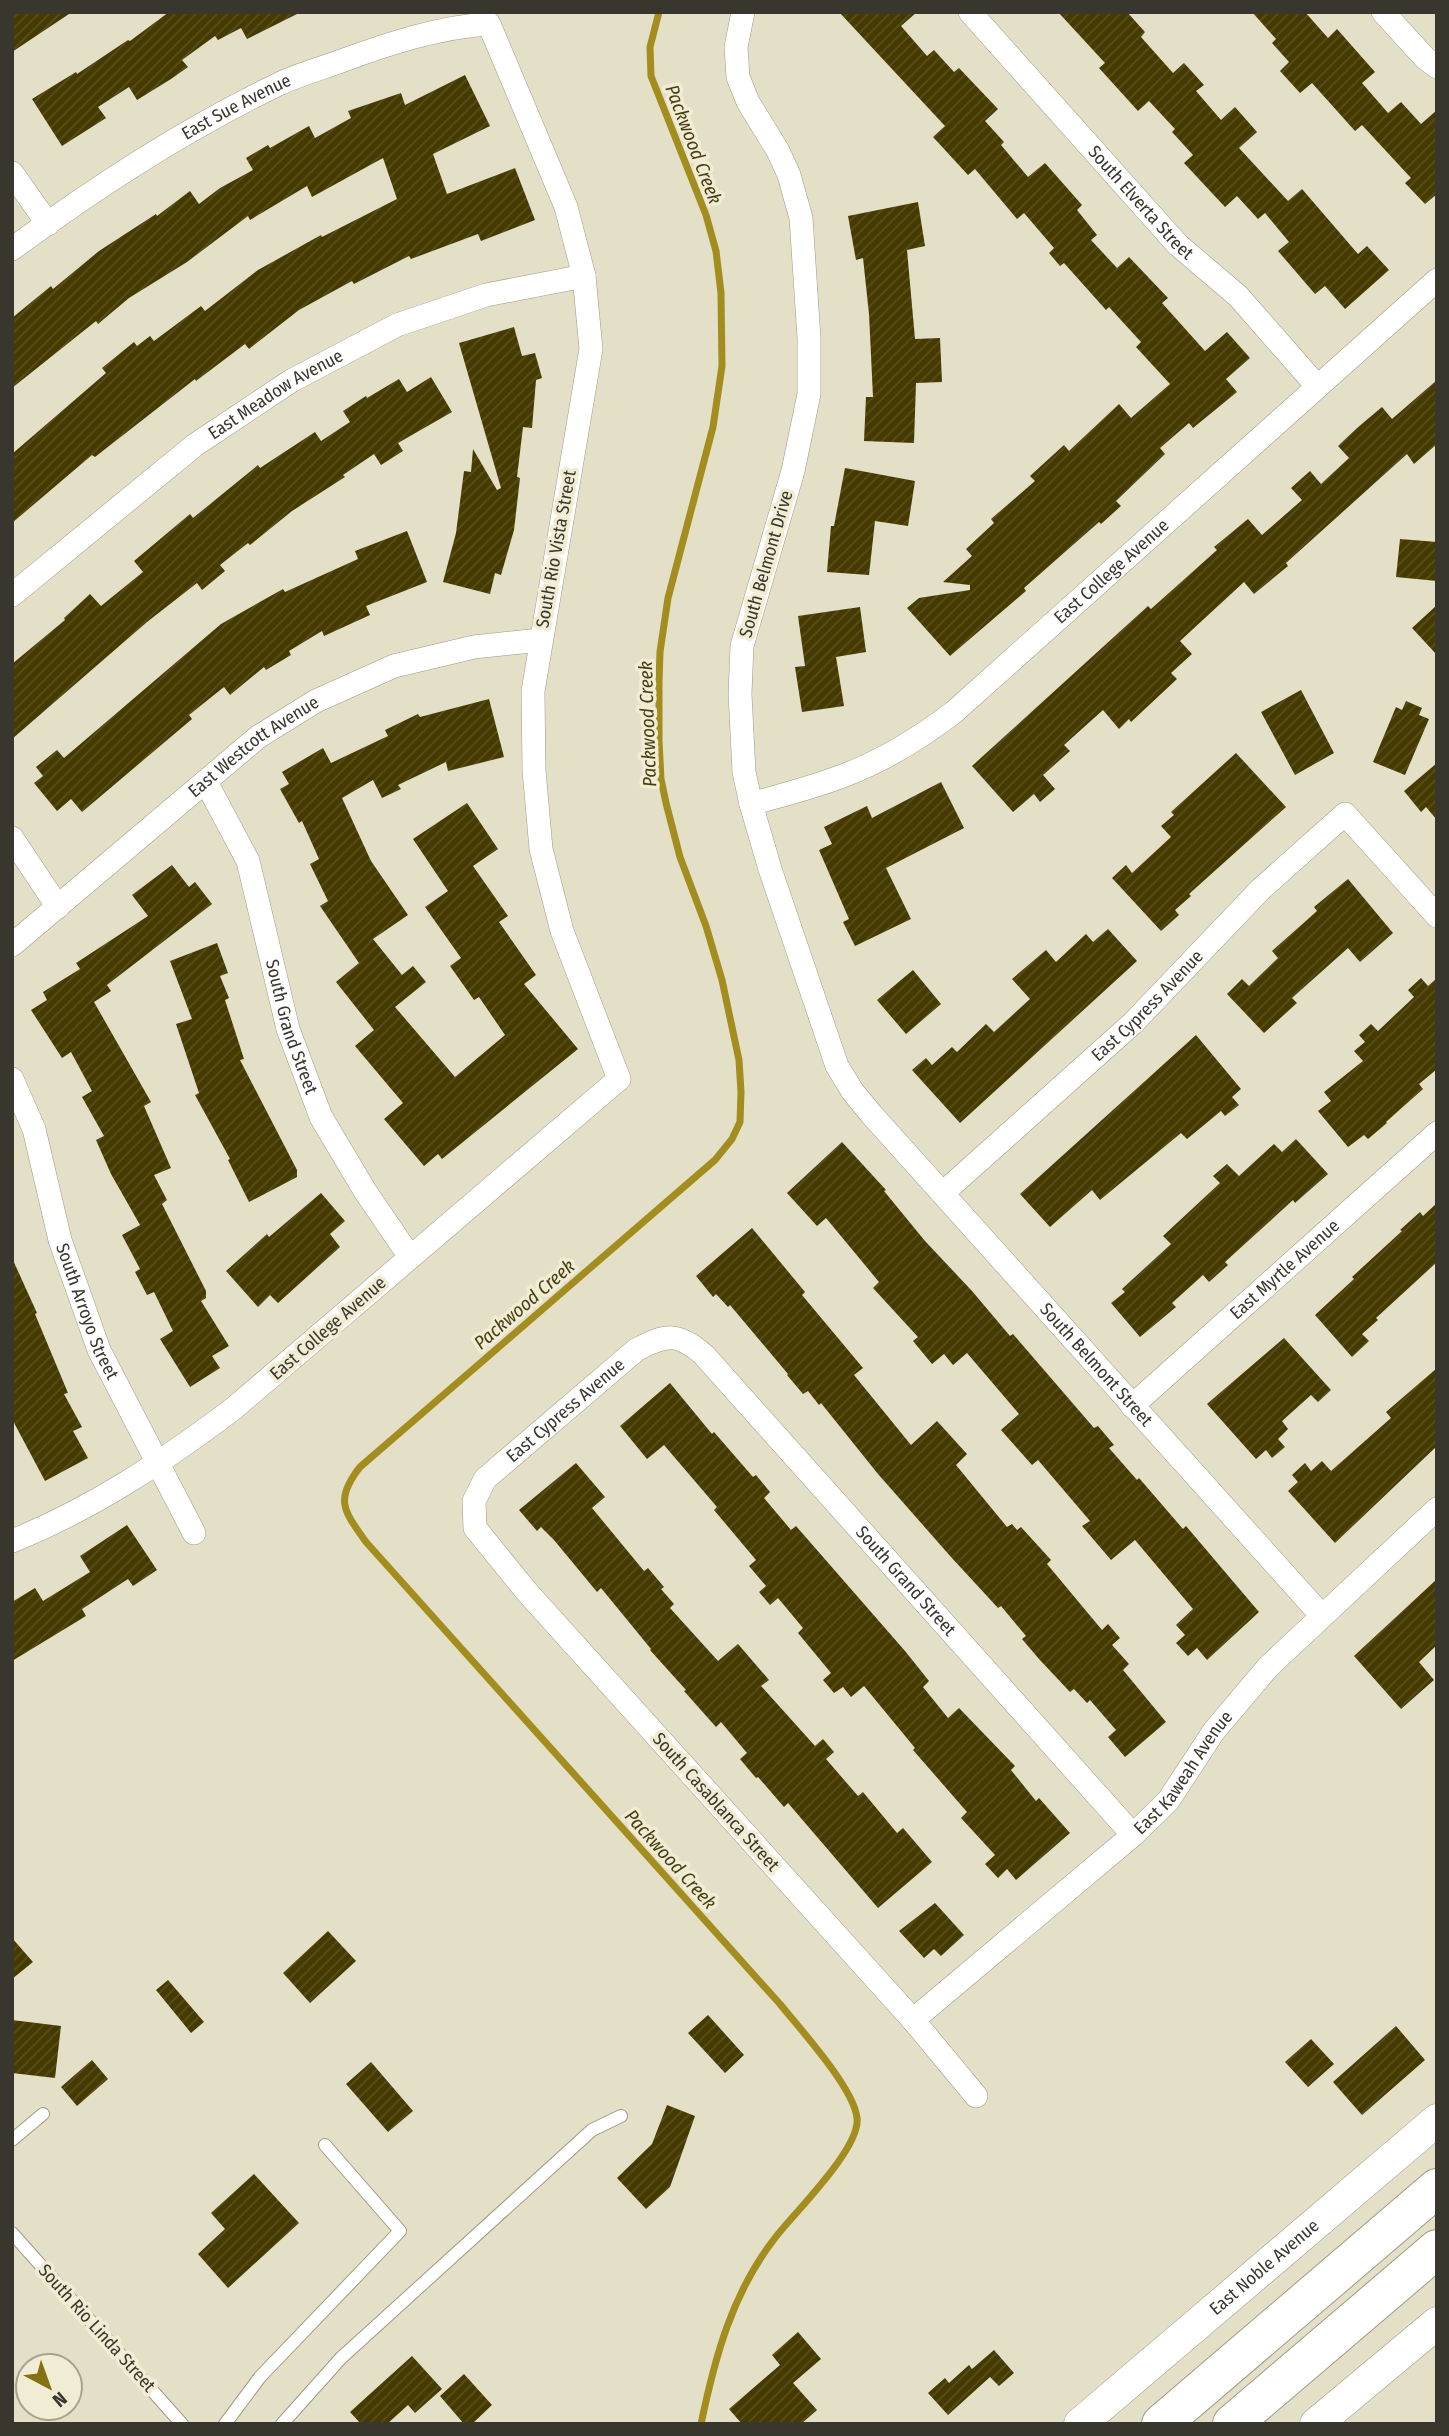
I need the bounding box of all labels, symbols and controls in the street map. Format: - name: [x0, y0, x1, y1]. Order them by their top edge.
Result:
- street label: East Sue Avenue: [178, 69, 294, 145]
- water label: Packwood Creek: [660, 81, 727, 207]
- street label: South Elverta Street: [1083, 141, 1198, 264]
- street label: East Meadow Avenue: [204, 345, 347, 444]
- street label: South Rio Vista Street: [531, 468, 581, 630]
- street label: South Belmont Drive: [734, 488, 798, 640]
- street label: East College Avenue: [1049, 514, 1174, 628]
- water label: Packwood Creek: [634, 661, 661, 787]
- street label: East Westcott Avenue: [184, 691, 323, 802]
- street label: East Cypress Avenue: [1087, 945, 1208, 1066]
- street label: South Grand Street: [261, 957, 323, 1097]
- street label: East Myrtle Avenue: [1225, 1214, 1344, 1324]
- street label: South Arroyo Street: [51, 1240, 123, 1383]
- water label: Packwood Creek: [469, 1254, 579, 1354]
- street label: East College Avenue: [265, 1272, 391, 1384]
- street label: South Belmont Street: [1035, 1298, 1157, 1431]
- street label: East Cypress Avenue: [502, 1353, 629, 1467]
- street label: South Grand Street: [851, 1521, 961, 1640]
- street label: East Kaweah Avenue: [1129, 1706, 1237, 1839]
- street label: South Casablanca Street: [648, 1728, 784, 1876]
- water label: Packwood Creek: [620, 1805, 721, 1914]
- street label: East Noble Avenue: [1205, 2214, 1323, 2320]
- street label: South Rio Linda Street: [34, 2260, 160, 2397]
- north arrow: [14, 2352, 84, 2422]
- text: N: [48, 2387, 72, 2412]

